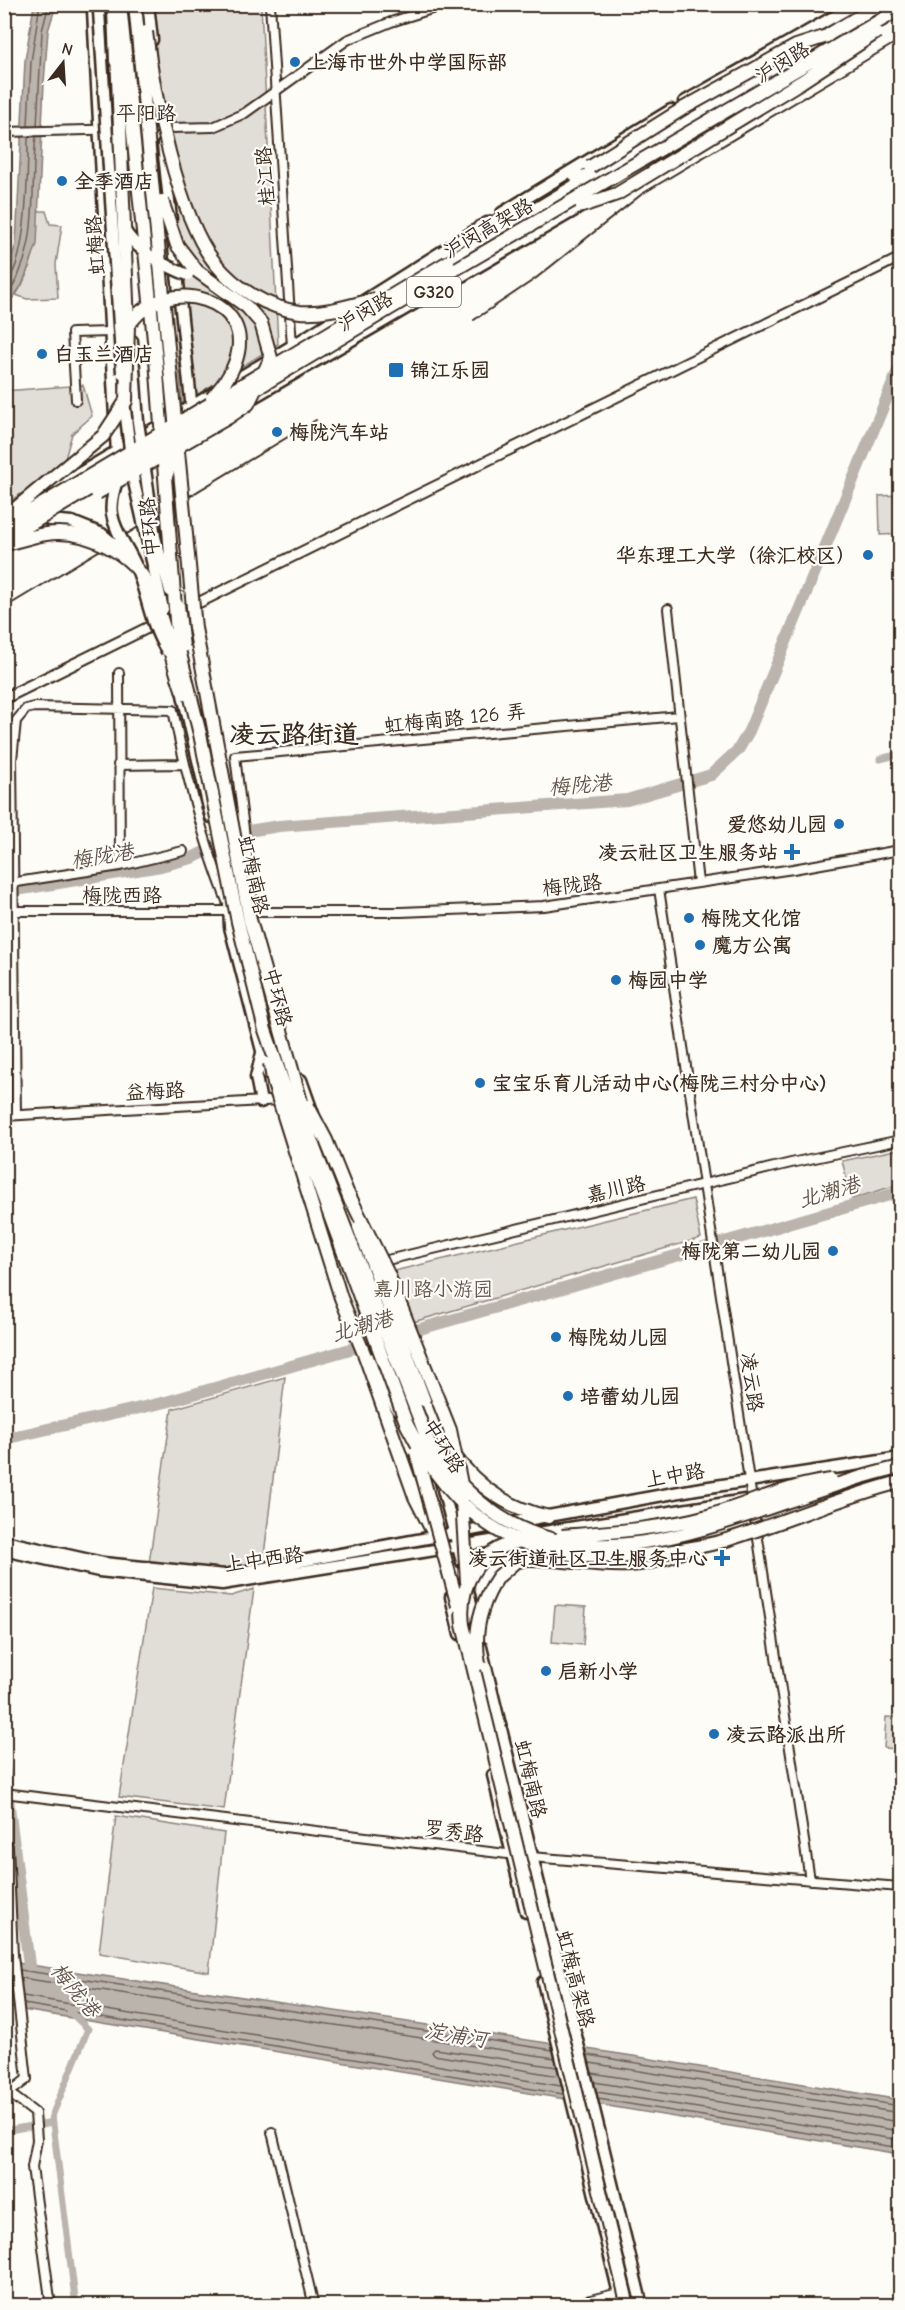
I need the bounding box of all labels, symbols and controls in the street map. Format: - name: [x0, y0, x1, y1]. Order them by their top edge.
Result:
- north arrow: [33, 33, 93, 93]
- street label: 沪闵路: [751, 37, 815, 88]
- text: N: [59, 39, 75, 60]
- place label: 上海市世外中学国际部: [307, 51, 507, 74]
- marker: 上海市世外中学国际部: [288, 55, 302, 69]
- street label: 平阳路: [116, 102, 177, 125]
- street label: 桂江路: [252, 144, 279, 207]
- place label: 全季酒店: [74, 170, 154, 193]
- marker: 全季酒店: [55, 174, 69, 188]
- street label: 沪闵高架路: [439, 193, 538, 263]
- street label: 虹梅路: [82, 213, 109, 276]
- road number: G320: [407, 277, 461, 307]
- street label: 沪闵路: [334, 286, 398, 336]
- place label: 白玉兰酒店: [54, 343, 154, 366]
- marker: 白玉兰酒店: [35, 347, 49, 361]
- place label: 锦江乐园: [410, 359, 490, 382]
- marker: 锦江乐园: [387, 361, 405, 379]
- place label: 梅陇汽车站: [289, 421, 389, 444]
- marker: 梅陇汽车站: [270, 425, 284, 439]
- street label: 中环路: [135, 495, 164, 558]
- place label: 华东理工大学（徐汇校区）: [616, 544, 856, 567]
- marker: 华东理工大学（徐汇校区）: [861, 548, 875, 562]
- street label: 虹梅南路 126 弄: [383, 700, 527, 737]
- district label: 凌云路街道: [229, 720, 359, 750]
- water label: 梅陇港: [548, 770, 614, 800]
- place label: 爱悠幼儿园: [727, 813, 827, 836]
- marker: 爱悠幼儿园: [832, 817, 846, 831]
- street label: 虹梅南路: [234, 834, 273, 918]
- water label: 梅陇港: [69, 839, 137, 873]
- place label: 凌云社区卫生服务站: [598, 841, 778, 864]
- marker: 凌云社区卫生服务站: [783, 843, 801, 861]
- street label: 梅陇路: [541, 870, 604, 901]
- street label: 梅陇西路: [82, 884, 163, 907]
- place label: 梅陇文化馆: [701, 907, 801, 930]
- marker: 梅陇文化馆: [682, 911, 696, 925]
- place label: 魔方公寓: [712, 934, 792, 957]
- marker: 魔方公寓: [693, 938, 707, 952]
- street label: 中环路: [259, 965, 297, 1030]
- place label: 梅园中学: [628, 969, 708, 992]
- marker: 梅园中学: [609, 973, 623, 987]
- place label: 宝宝乐育儿活动中心(梅陇三村分中心): [492, 1072, 826, 1095]
- marker: 宝宝乐育儿活动中心(梅陇三村分中心): [473, 1076, 487, 1090]
- street label: 益梅路: [124, 1078, 187, 1105]
- street label: 嘉川路: [584, 1171, 649, 1207]
- water label: 北潮港: [795, 1171, 865, 1212]
- place label: 梅陇第二幼儿园: [681, 1240, 821, 1263]
- marker: 梅陇第二幼儿园: [826, 1244, 840, 1258]
- park label: 嘉川路小游园: [373, 1278, 493, 1301]
- water label: 北潮港: [328, 1305, 398, 1346]
- place label: 梅陇幼儿园: [568, 1326, 668, 1349]
- marker: 梅陇幼儿园: [549, 1330, 563, 1344]
- street label: 凌云路: [736, 1351, 767, 1414]
- place label: 培蕾幼儿园: [580, 1385, 680, 1408]
- marker: 培蕾幼儿园: [561, 1389, 575, 1403]
- street label: 中环路: [418, 1415, 470, 1479]
- street label: 上中路: [644, 1459, 708, 1492]
- street label: 上中西路: [223, 1542, 306, 1576]
- place label: 凌云街道社区卫生服务中心: [468, 1547, 708, 1570]
- marker: 凌云街道社区卫生服务中心: [713, 1549, 731, 1567]
- place label: 启新小学: [558, 1660, 638, 1683]
- marker: 启新小学: [539, 1664, 553, 1678]
- place label: 凌云路派出所: [726, 1723, 846, 1746]
- marker: 凌云路派出所: [707, 1727, 721, 1741]
- street label: 虹梅南路: [510, 1738, 551, 1822]
- street label: 罗秀路: [423, 1816, 486, 1847]
- street label: 虹梅高架路: [552, 1928, 599, 2031]
- water label: 梅陇港: [46, 1958, 106, 2023]
- water label: 淀浦河: [423, 2018, 492, 2052]

